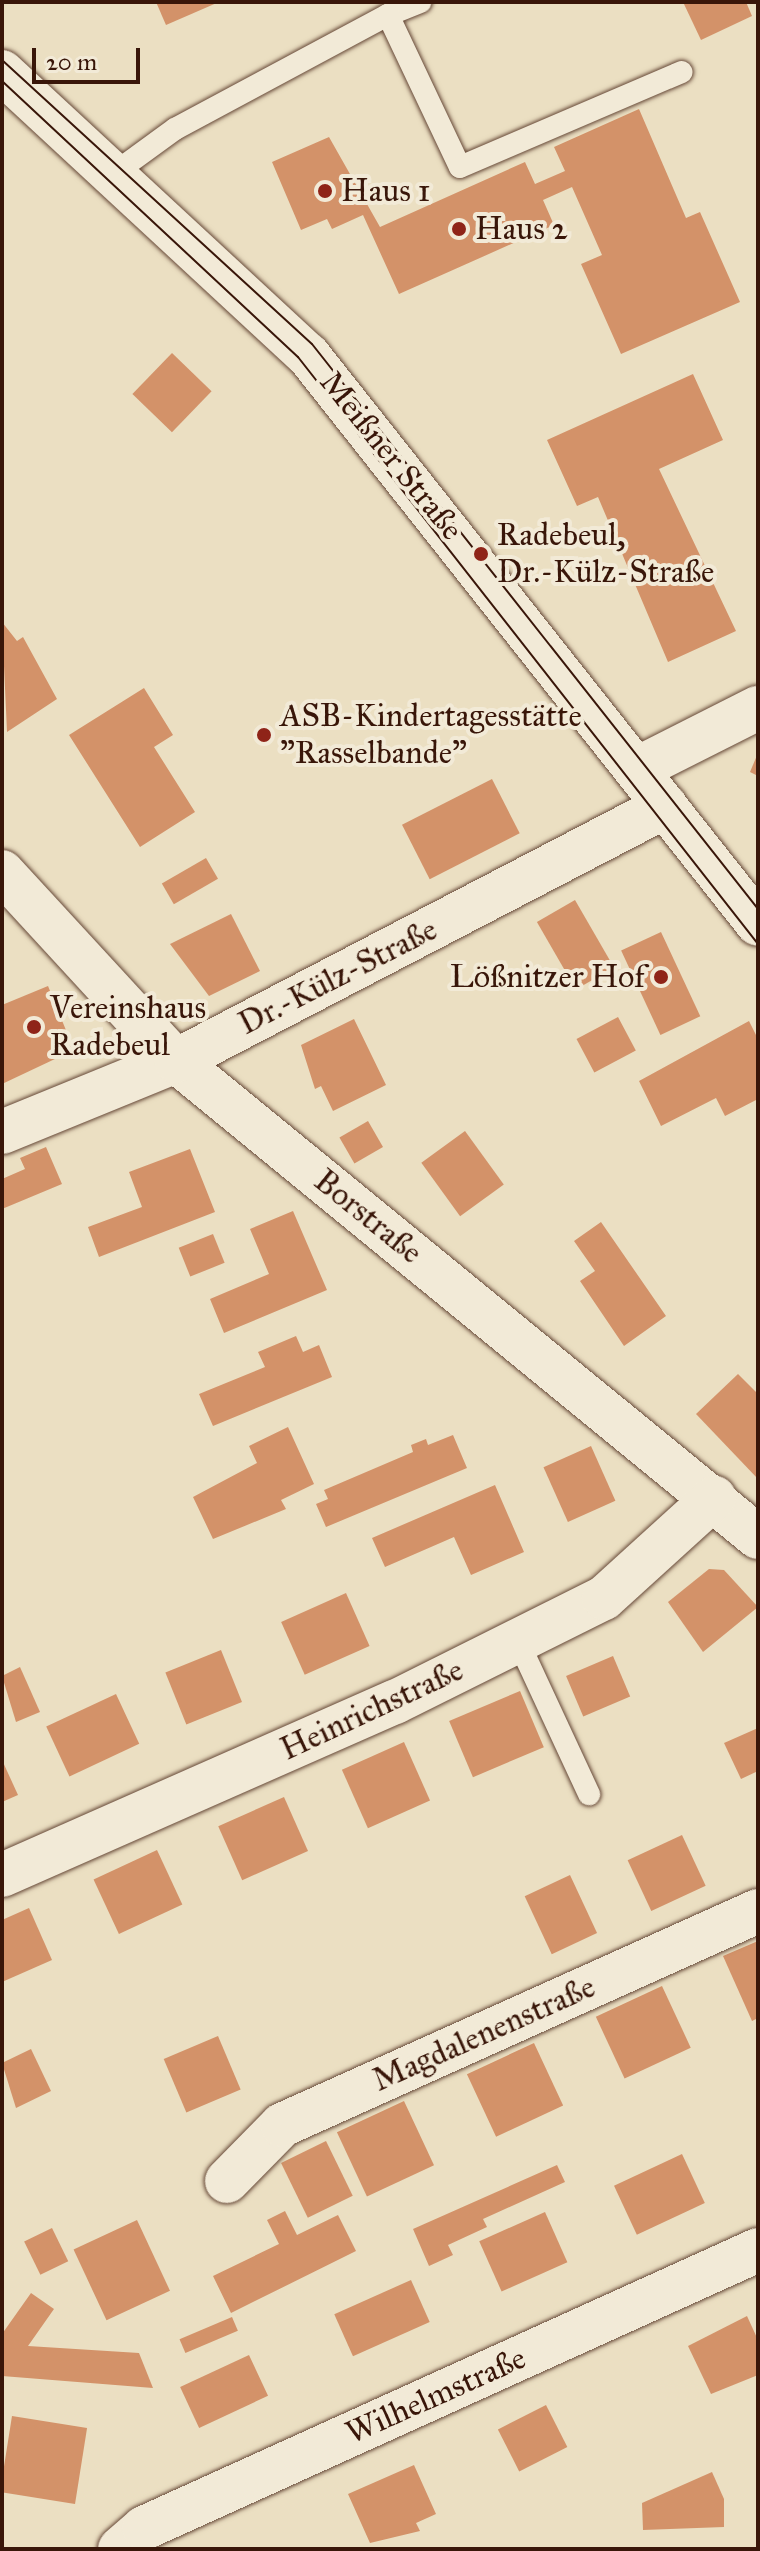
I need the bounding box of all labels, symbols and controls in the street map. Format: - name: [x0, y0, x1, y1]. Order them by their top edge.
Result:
- scale bar: [36, 32, 144, 82]
- text: 20 m: [46, 47, 97, 77]
- place label: Haus 1: [341, 172, 430, 210]
- marker: Haus 1: [316, 182, 334, 200]
- place label: Haus 2: [475, 210, 568, 248]
- marker: Haus 2: [450, 220, 468, 238]
- street label: Meißner Straße: [311, 364, 471, 548]
- place label: Radebeul, Dr.-Külz-Straße: [497, 517, 714, 592]
- marker: Radebeul, Dr.-Külz-Straße: [472, 545, 490, 563]
- place label: ASB-Kindertagesstätte "Rasselbande": [280, 698, 582, 773]
- marker: ASB-Kindertagesstätte "Rasselbande": [255, 726, 273, 744]
- street label: Dr.-Külz-Straße: [232, 911, 444, 1043]
- place label: Lößnitzer Hof: [450, 958, 645, 996]
- marker: Lößnitzer Hof: [652, 968, 670, 986]
- place label: Vereinshaus Radebeul: [50, 990, 206, 1065]
- marker: Vereinshaus Radebeul: [25, 1018, 43, 1036]
- street label: Borstraße: [306, 1162, 430, 1272]
- street label: Heinrichstraße: [275, 1651, 469, 1769]
- street label: Magdalenenstraße: [367, 1968, 601, 2100]
- street label: Wilhelmstraße: [340, 2339, 532, 2453]

